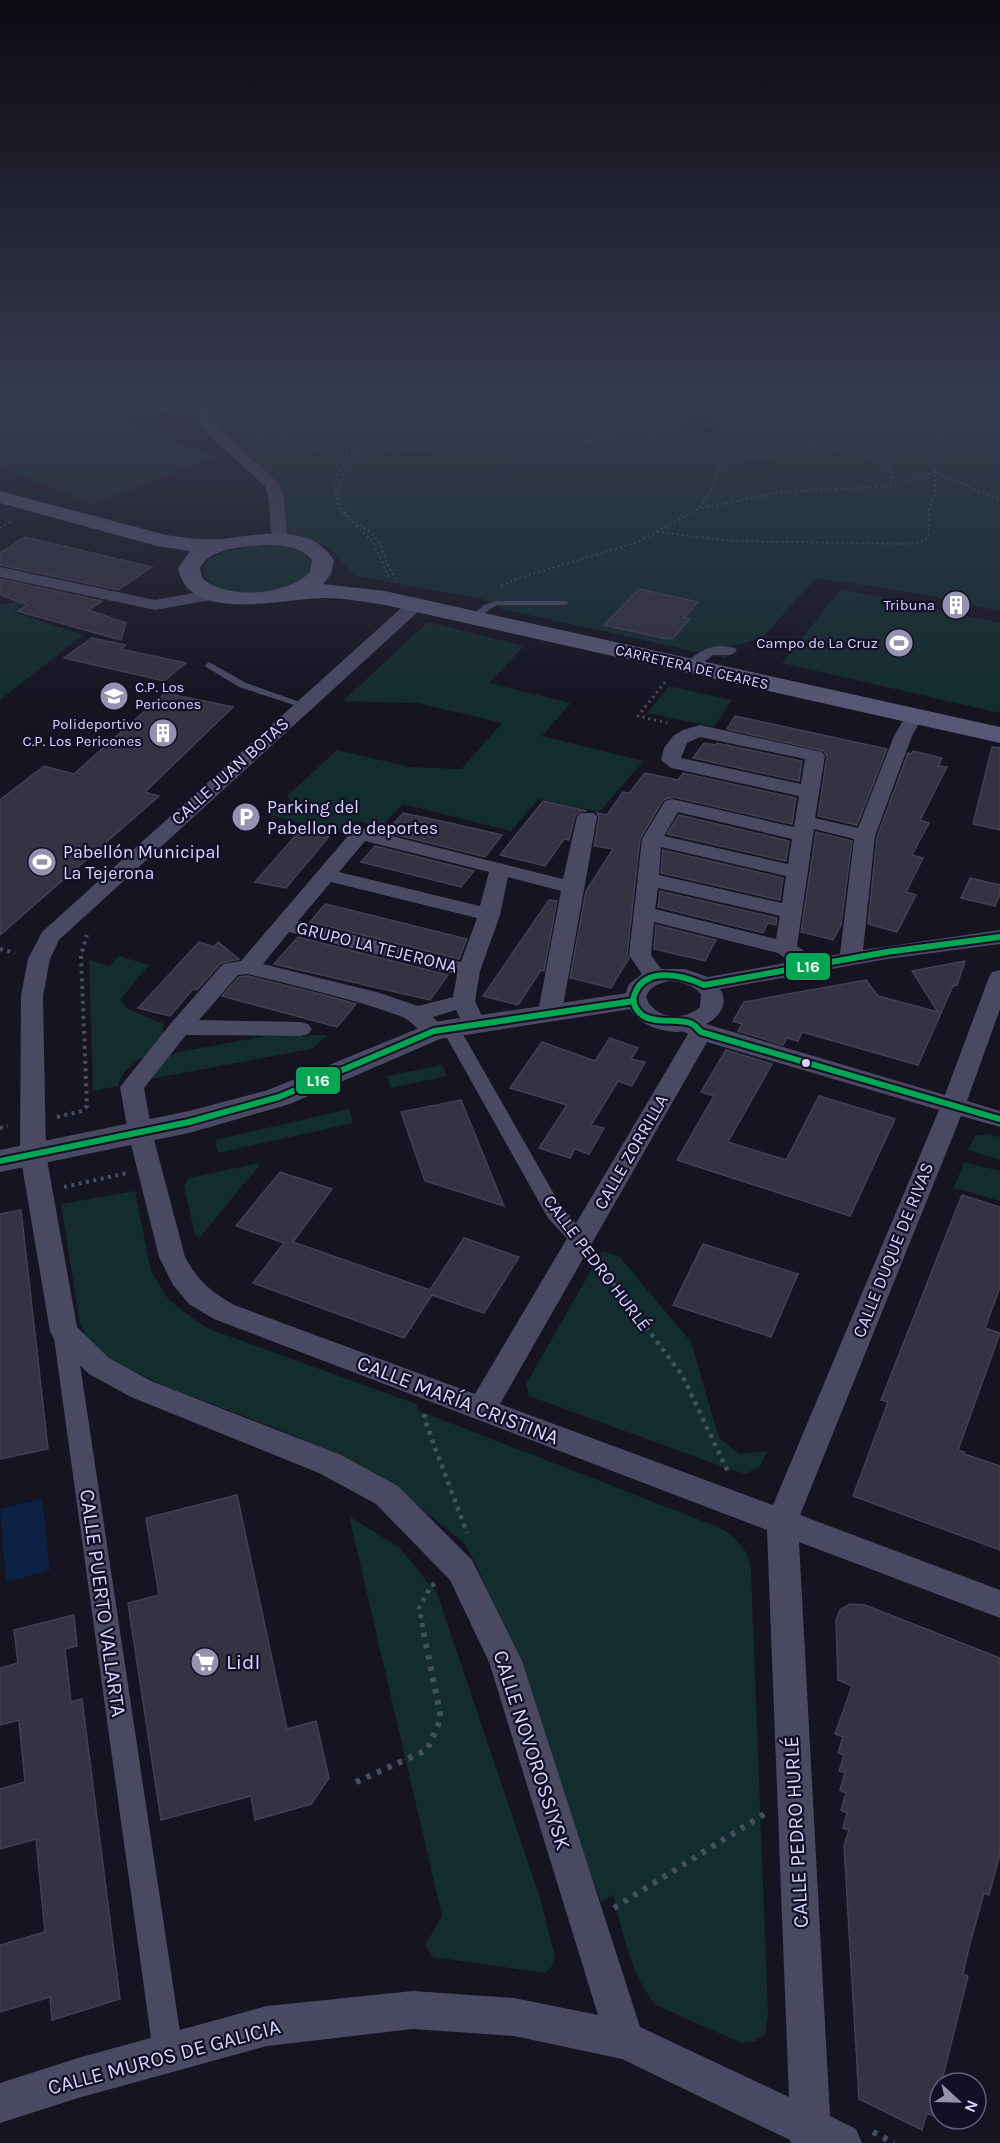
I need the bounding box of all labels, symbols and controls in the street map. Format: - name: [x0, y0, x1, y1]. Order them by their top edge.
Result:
- building icon: Tribuna: [940, 589, 972, 621]
- place label: Tribuna: [883, 596, 935, 614]
- sports icon: Campo de La Cruz: [883, 627, 915, 659]
- place label: Campo de La Cruz: [756, 634, 878, 652]
- street label: CARRETERA DE CEARES: [614, 641, 770, 693]
- place label: C.P. Los Pericones: [135, 678, 201, 713]
- school or university icon: C.P. Los Pericones: [98, 680, 130, 712]
- street label: CALLE JUAN BOTAS: [167, 712, 293, 830]
- place label: Polideportivo C.P. Los Pericones: [22, 715, 142, 750]
- building icon: Polideportivo C.P. Los Pericones: [147, 717, 179, 749]
- place label: Parking del Pabellon de deportes: [267, 796, 438, 839]
- parking icon: Parking del Pabellon de deportes: [230, 801, 262, 833]
- place label: Pabellón Municipal La Tejerona: [63, 841, 220, 884]
- sports icon: Pabellón Municipal La Tejerona: [26, 846, 58, 878]
- street label: GRUPO LA TEJERONA: [294, 916, 460, 978]
- line badge: L16: [785, 952, 831, 981]
- text: L16: [796, 957, 820, 976]
- unlabelled marker: [800, 1057, 812, 1069]
- line badge: L16: [295, 1066, 341, 1095]
- text: L16: [306, 1071, 330, 1090]
- street label: CALLE ZORRILLA: [589, 1091, 673, 1213]
- street label: CALLE DUQUE DE RIVAS: [848, 1159, 938, 1341]
- street label: CALLE PEDRO HURLÉ: [539, 1190, 656, 1335]
- street label: CALLE MARÍA CRISTINA: [354, 1350, 562, 1450]
- street label: CALLE PUERTO VALLARTA: [75, 1487, 131, 1719]
- supermarket icon: Lidl: [189, 1646, 221, 1678]
- street label: CALLE NOVOROSSIYSK: [488, 1647, 576, 1853]
- place label: Lidl: [226, 1650, 260, 1674]
- street label: CALLE PEDRO HURLÉ: [779, 1735, 813, 1929]
- street label: CALLE MUROS DE GALICIA: [45, 2014, 283, 2100]
- north arrow: [928, 2071, 988, 2131]
- text: N: [960, 2098, 982, 2115]

